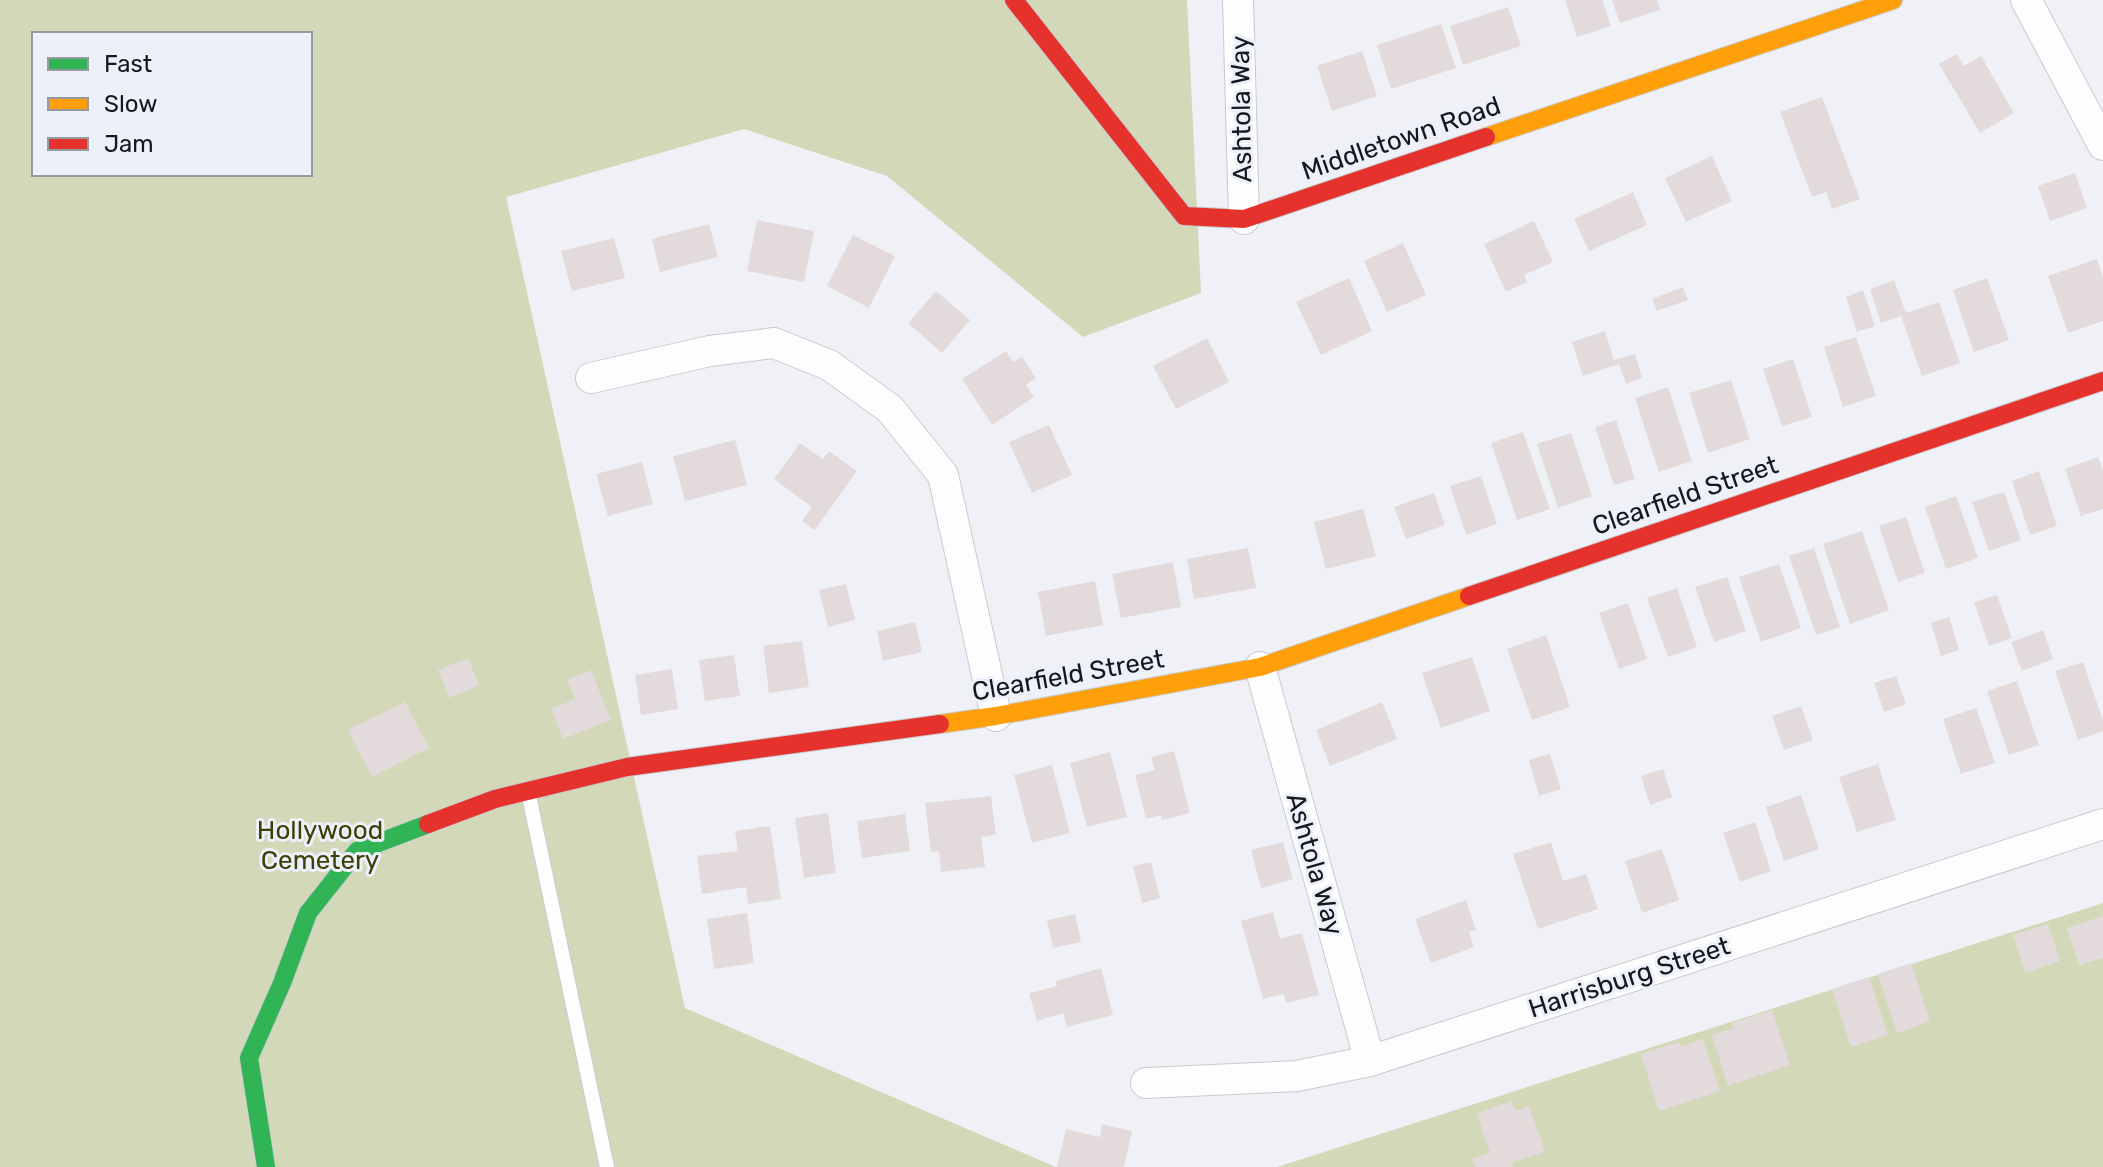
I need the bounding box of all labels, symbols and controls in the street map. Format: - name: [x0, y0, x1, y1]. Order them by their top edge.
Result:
- legend: [32, 32, 312, 176]
- street label: Ashtola Way: [1225, 35, 1258, 183]
- text: Fast: [104, 50, 152, 78]
- text: Slow: [104, 90, 157, 118]
- street label: Middletown Road: [1298, 90, 1505, 187]
- text: Jam: [104, 130, 154, 158]
- street label: Clearfield Street: [1588, 449, 1782, 542]
- street label: Clearfield Street: [970, 643, 1167, 708]
- street label: Ashtola Way: [1279, 789, 1350, 939]
- park label: Hollywood Cemetery: [257, 815, 383, 876]
- street label: Harrisburg Street: [1524, 930, 1734, 1025]

